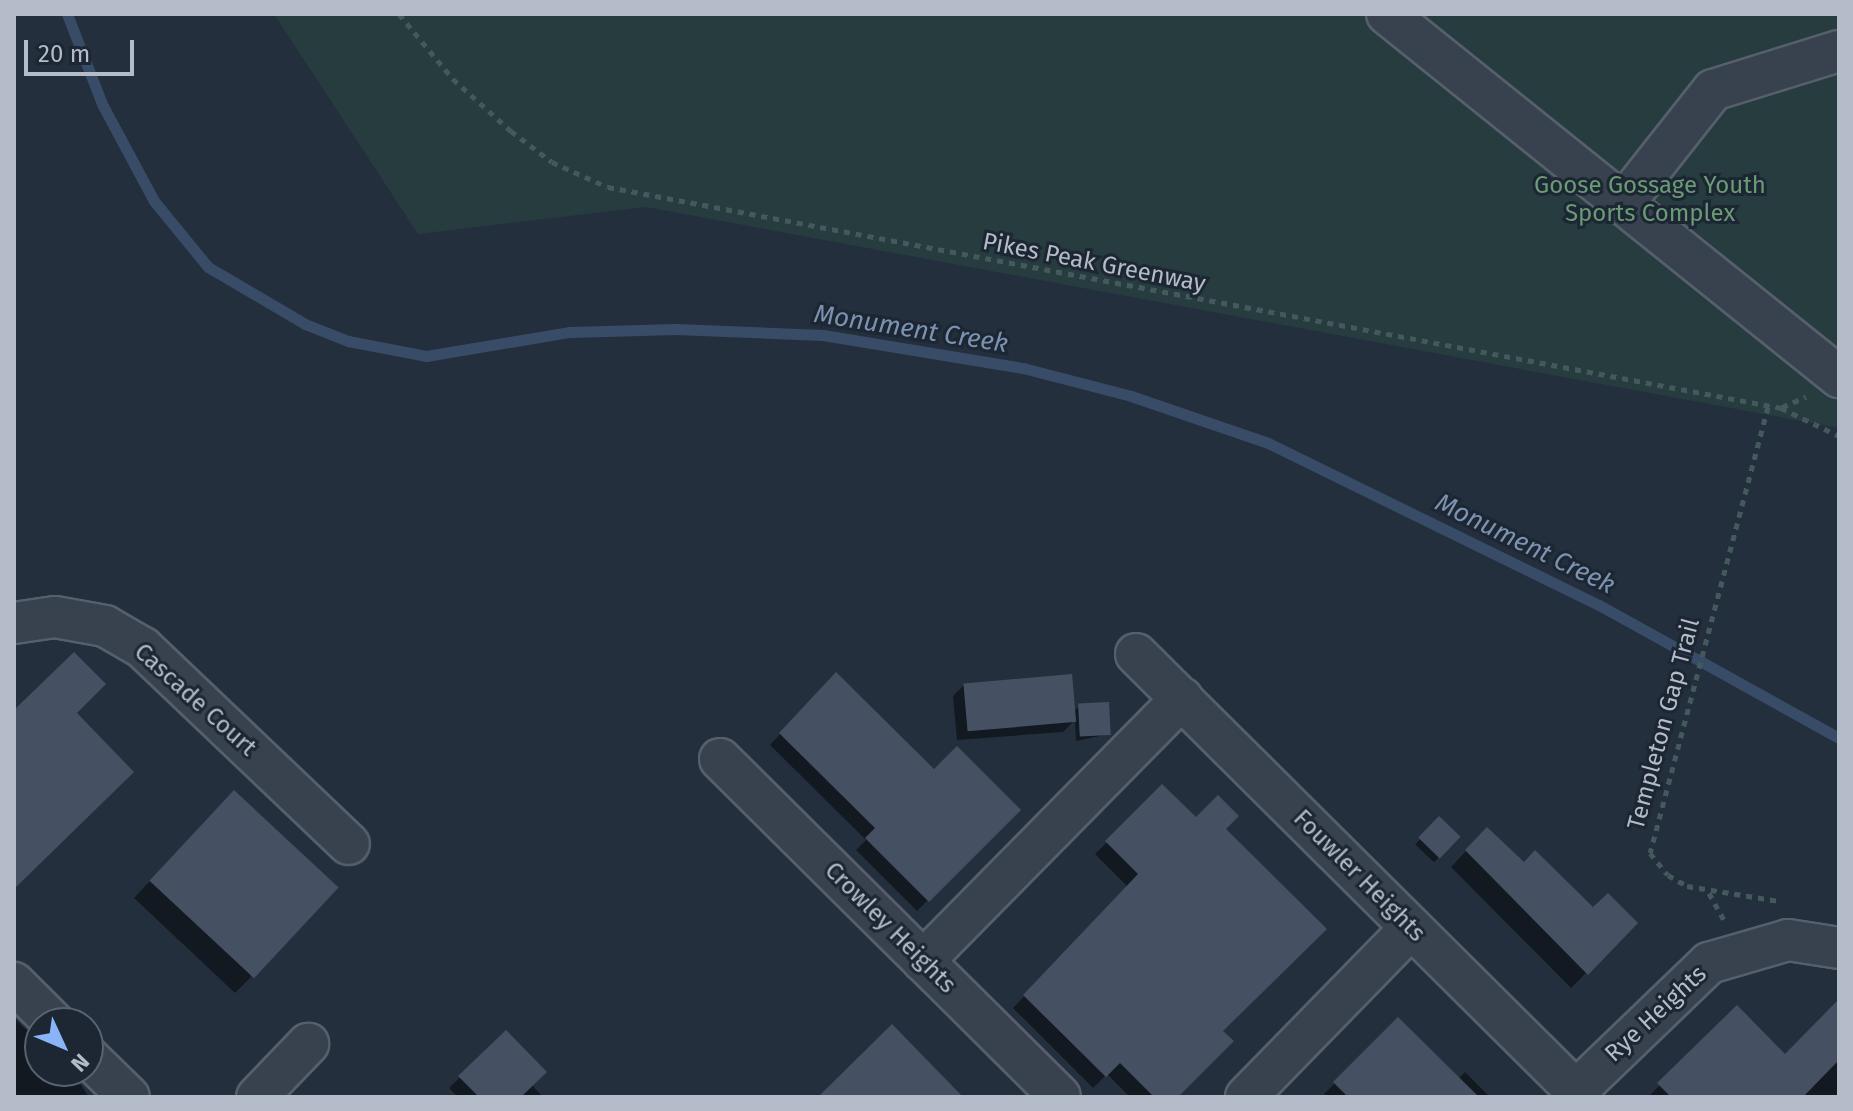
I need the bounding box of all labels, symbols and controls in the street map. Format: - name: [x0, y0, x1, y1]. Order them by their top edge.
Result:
- scale bar: [28, 24, 138, 74]
- text: 20 m: [38, 40, 90, 68]
- park label: Goose Gossage Youth Sports Complex: [1534, 172, 1766, 228]
- street label: Pikes Peak Greenway: [980, 227, 1208, 299]
- water label: Monument Creek: [812, 298, 1010, 360]
- water label: Monument Creek: [1430, 487, 1620, 601]
- street label: Templeton Gap Trail: [1622, 615, 1706, 833]
- street label: Cascade Court: [128, 638, 262, 762]
- street label: Fouwler Heights: [1287, 804, 1431, 948]
- street label: Crowley Heights: [818, 856, 962, 1000]
- street label: Rye Heights: [1599, 960, 1713, 1068]
- north arrow: [24, 1007, 104, 1087]
- text: N: [65, 1048, 95, 1077]

